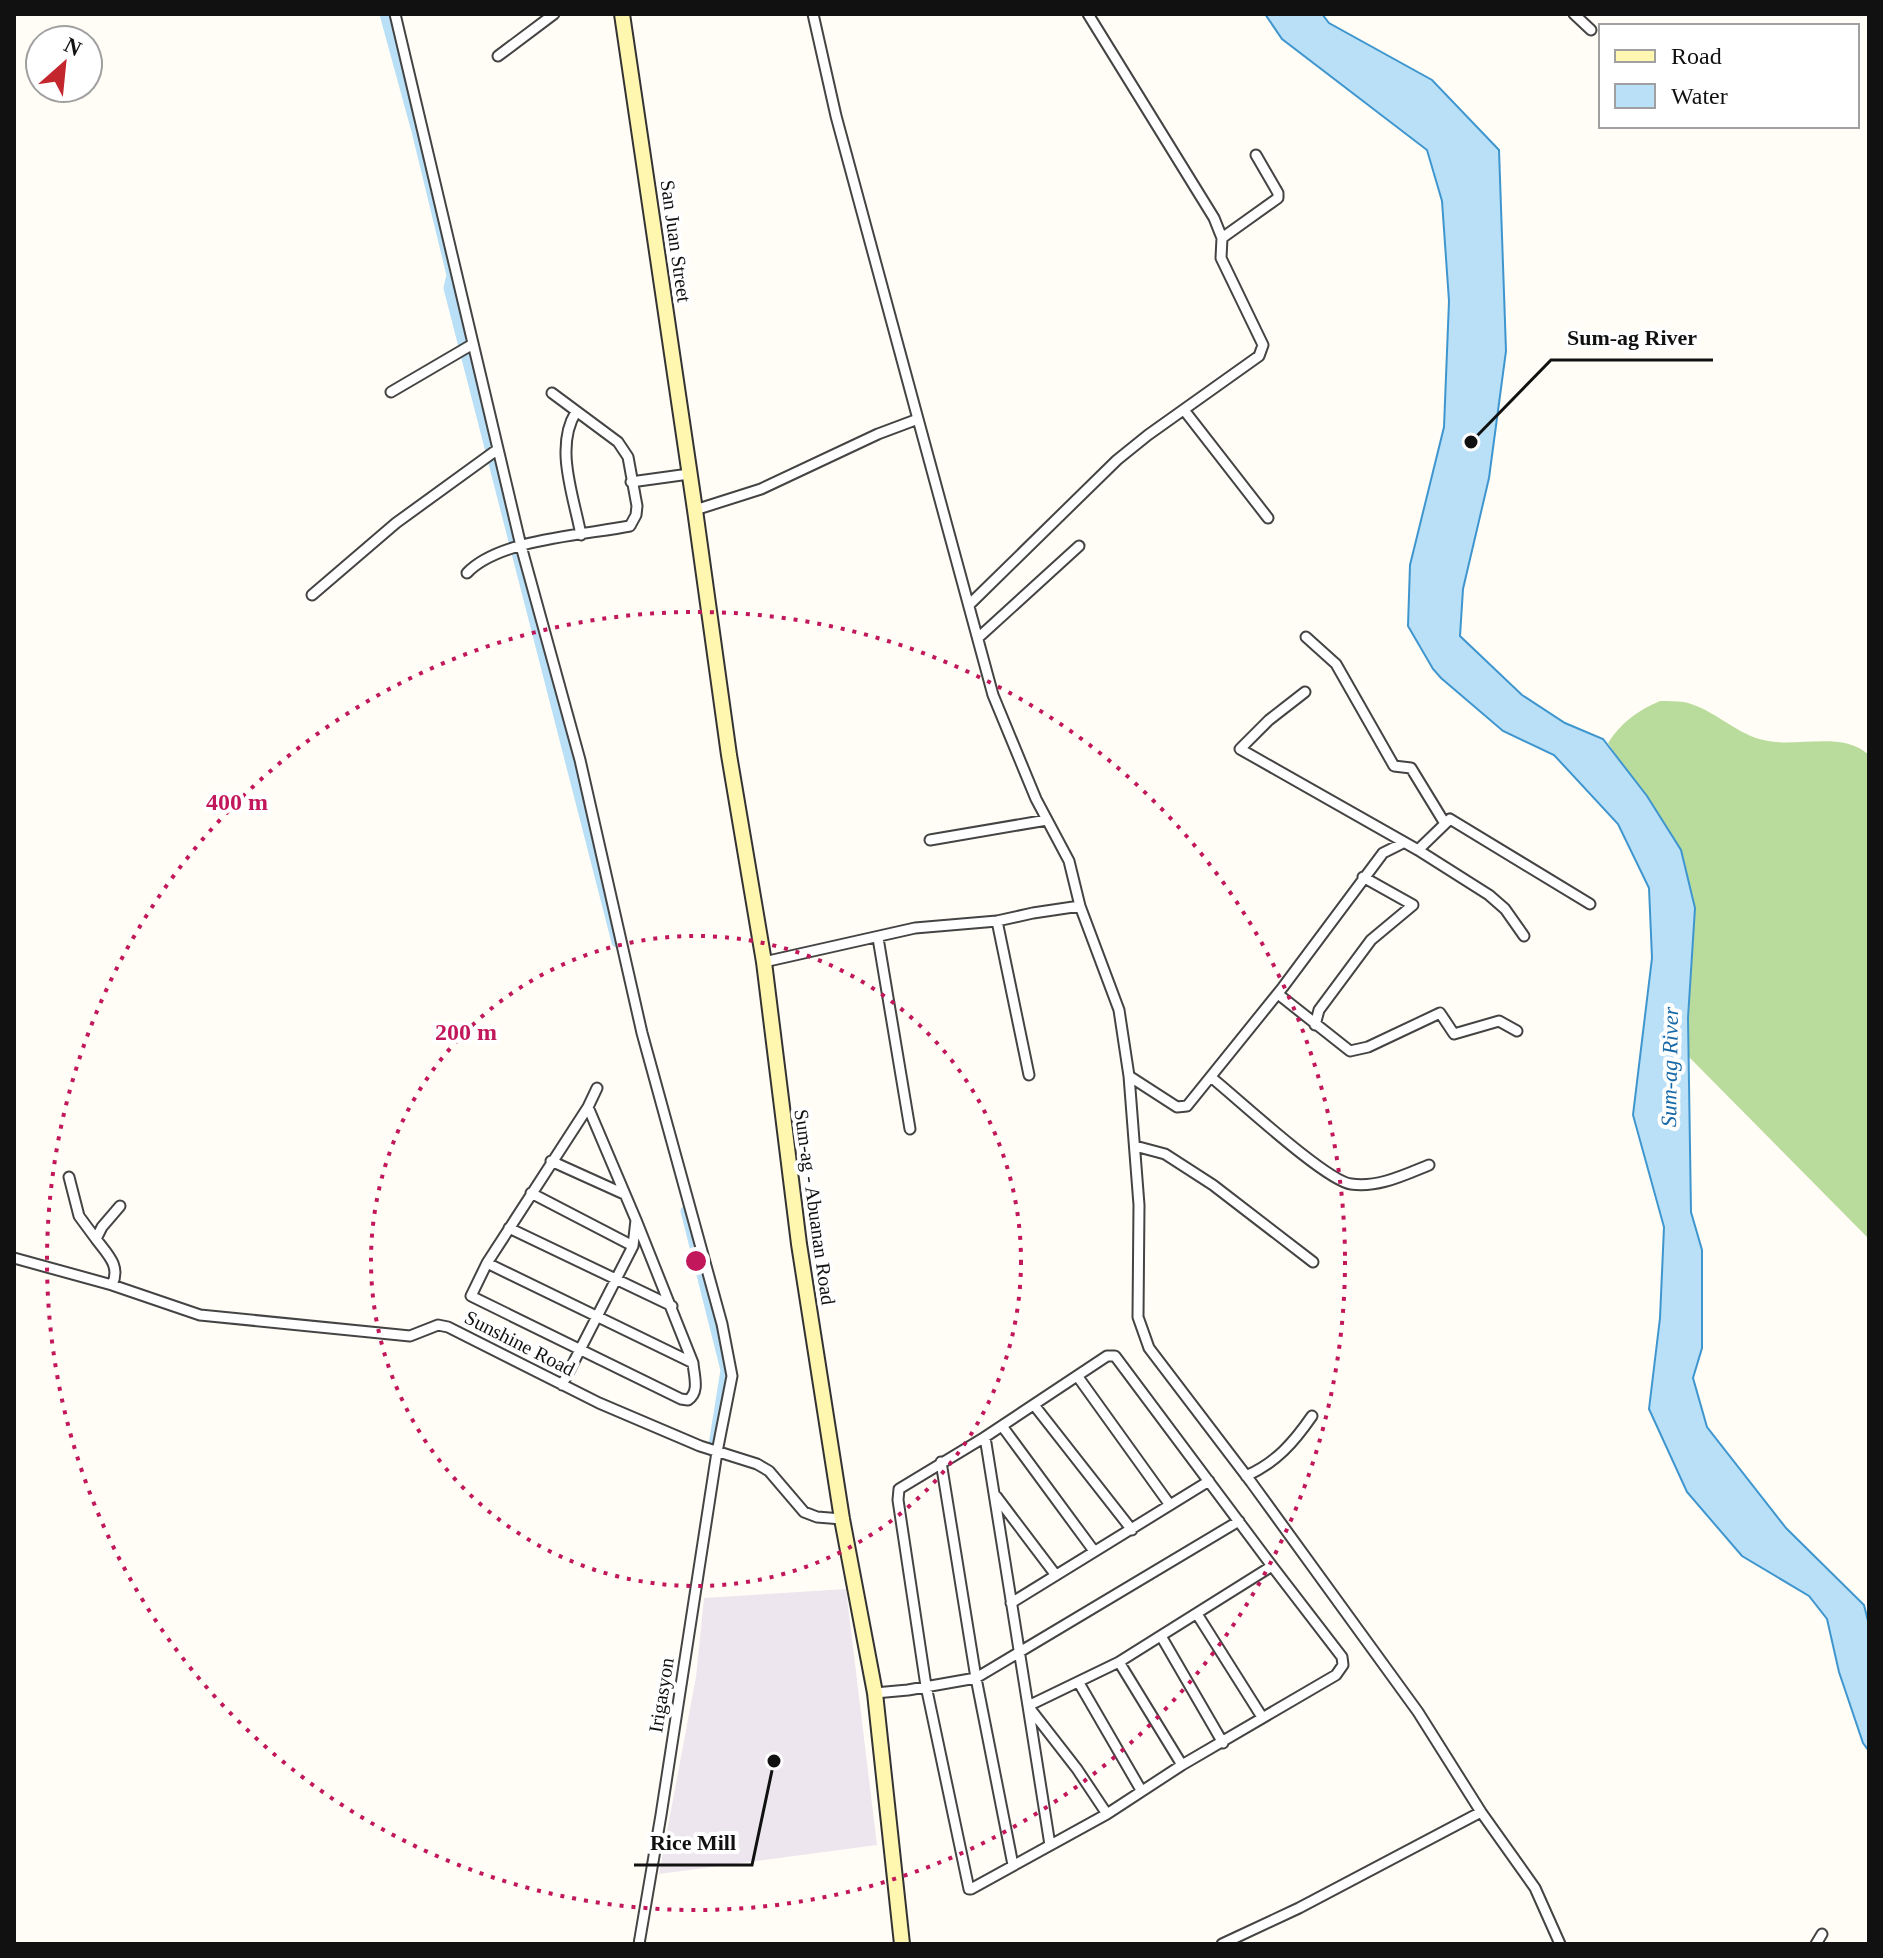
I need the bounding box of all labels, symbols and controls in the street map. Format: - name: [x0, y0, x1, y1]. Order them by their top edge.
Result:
- north arrow: [24, 24, 104, 104]
- legend: [1599, 24, 1859, 128]
- text: N: [60, 32, 86, 61]
- text: Road: [1671, 43, 1722, 69]
- text: Water: [1671, 83, 1728, 109]
- street label: San Juan Street: [657, 178, 696, 304]
- callout: Sum-ag River: [1551, 314, 1713, 360]
- text: Sum-ag River: [1567, 325, 1697, 350]
- text: 400 m: [206, 789, 268, 815]
- water label: Sum-ag River: [1656, 1006, 1683, 1127]
- text: 200 m: [435, 1019, 497, 1045]
- street label: Sum-ag - Abuanan Road: [789, 1108, 840, 1306]
- centre of rings: [682, 1247, 710, 1275]
- street label: Sunshine Road: [461, 1306, 579, 1380]
- street label: Irigasyon: [644, 1656, 679, 1734]
- callout: Rice Mill: [634, 1819, 752, 1865]
- text: Rice Mill: [650, 1830, 736, 1855]

